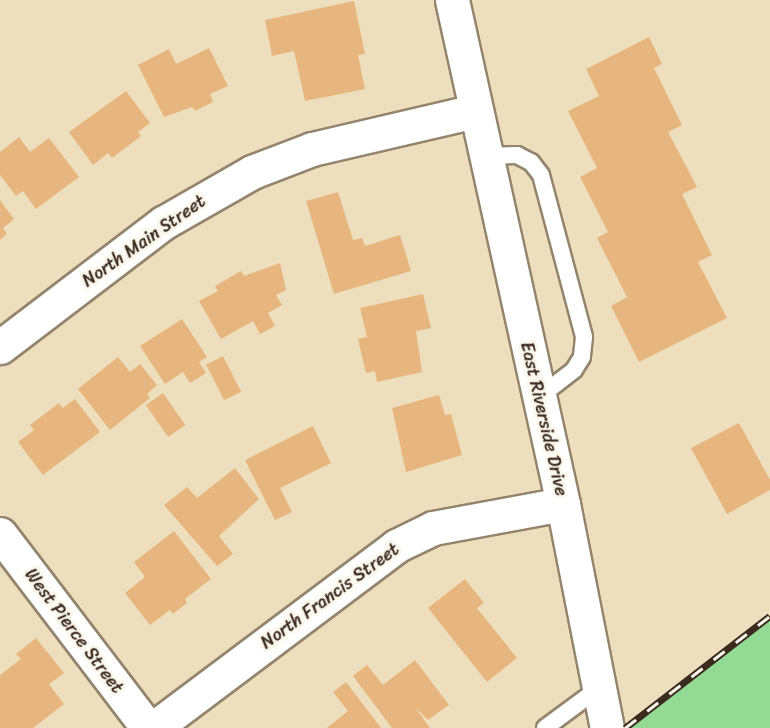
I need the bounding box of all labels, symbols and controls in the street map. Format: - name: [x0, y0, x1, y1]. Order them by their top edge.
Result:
- street label: North Main Street: [78, 190, 210, 292]
- street label: East Riverside Drive: [516, 340, 572, 498]
- street label: North Francis Street: [256, 538, 404, 654]
- street label: West Pierce Street: [20, 564, 128, 698]

